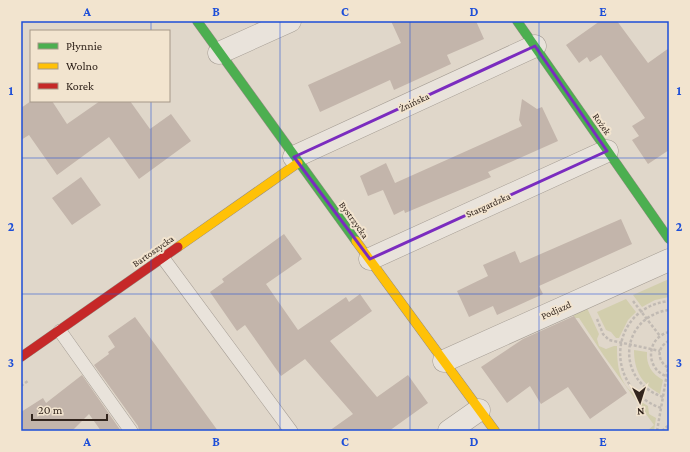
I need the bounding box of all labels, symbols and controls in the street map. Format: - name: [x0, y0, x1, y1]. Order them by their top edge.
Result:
- text: A: [82, 4, 91, 19]
- text: B: [212, 4, 220, 19]
- text: C: [341, 4, 349, 19]
- text: D: [470, 4, 479, 19]
- text: E: [599, 4, 607, 19]
- legend: [30, 30, 170, 102]
- text: Płynnie: [66, 39, 102, 53]
- text: Wolno: [66, 59, 98, 73]
- text: Korek: [66, 79, 94, 93]
- text: 1: [9, 83, 14, 98]
- text: 1: [677, 83, 682, 98]
- street label: Żnińska: [397, 90, 431, 114]
- street label: Rożek: [591, 111, 613, 137]
- street label: Stargardzka: [464, 190, 512, 220]
- street label: Bystrzycka: [337, 199, 371, 241]
- text: 2: [8, 219, 15, 234]
- text: 2: [676, 219, 683, 234]
- street label: Bartoszycka: [130, 233, 176, 269]
- street label: Podjazd: [539, 298, 574, 322]
- text: 3: [8, 355, 14, 370]
- text: 3: [676, 355, 682, 370]
- north arrow: [620, 382, 660, 422]
- scale bar: [32, 396, 107, 422]
- text: 20 m: [38, 403, 63, 417]
- text: N: [636, 406, 645, 418]
- text: A: [82, 434, 91, 449]
- text: B: [212, 434, 220, 449]
- text: C: [341, 434, 349, 449]
- text: D: [470, 434, 479, 449]
- text: E: [599, 434, 607, 449]

